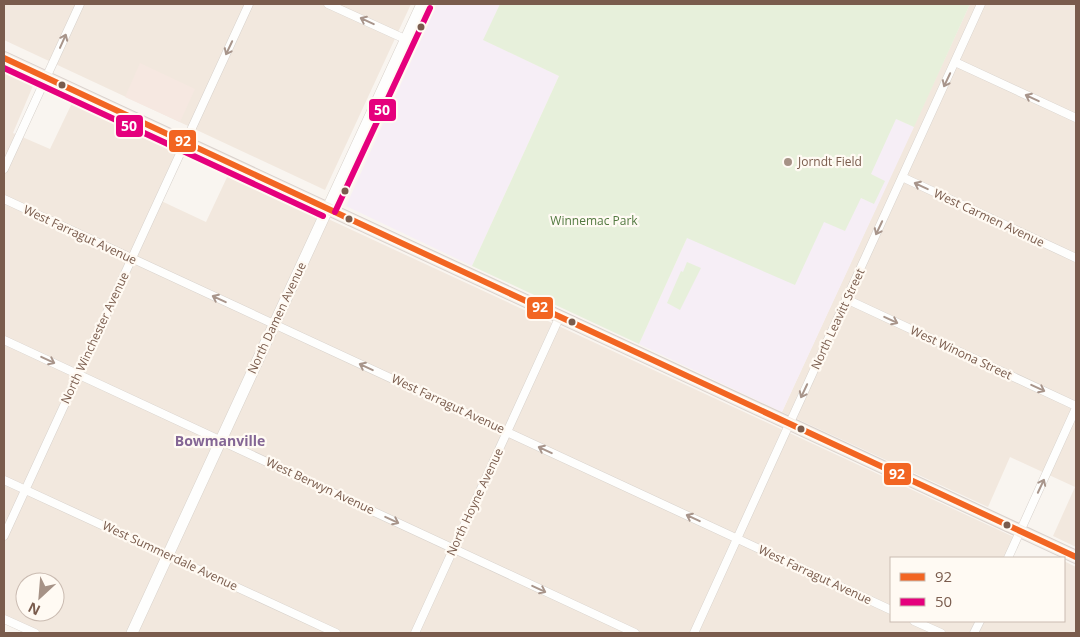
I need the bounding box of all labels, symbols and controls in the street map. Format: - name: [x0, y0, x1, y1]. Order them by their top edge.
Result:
- one-way arrow: [360, 16, 375, 26]
- unlabelled marker: [416, 22, 426, 32]
- one-way arrow: [59, 34, 68, 49]
- one-way arrow: [224, 40, 233, 55]
- one-way arrow: [941, 72, 951, 87]
- unlabelled marker: [57, 80, 67, 90]
- one-way arrow: [1025, 93, 1040, 102]
- line badge: 50: [368, 98, 397, 122]
- text: 50: [374, 100, 390, 119]
- line badge: 50: [115, 114, 144, 138]
- text: 50: [121, 116, 137, 135]
- line badge: 92: [168, 129, 197, 153]
- text: 92: [175, 131, 191, 150]
- place label: Jorndt Field: [797, 153, 862, 170]
- marker: Jorndt Field: [782, 156, 794, 168]
- one-way arrow: [914, 181, 929, 190]
- street label: West Carmen Avenue: [931, 184, 1047, 251]
- unlabelled marker: [340, 186, 350, 196]
- street label: West Farragut Avenue: [21, 201, 140, 268]
- park label: Winnemac Park: [550, 212, 638, 229]
- unlabelled marker: [344, 214, 354, 224]
- one-way arrow: [874, 220, 883, 235]
- street label: North Damen Avenue: [243, 259, 310, 376]
- street label: North Leavitt Street: [807, 265, 868, 372]
- street label: North Winchester Avenue: [56, 269, 133, 407]
- one-way arrow: [211, 293, 226, 303]
- line badge: 92: [526, 296, 554, 320]
- text: 92: [532, 297, 548, 316]
- one-way arrow: [883, 315, 898, 325]
- unlabelled marker: [567, 317, 577, 327]
- street label: West Winona Street: [908, 322, 1015, 384]
- one-way arrow: [40, 356, 55, 366]
- one-way arrow: [359, 361, 374, 371]
- street label: West Farragut Avenue: [389, 370, 508, 437]
- one-way arrow: [799, 384, 809, 399]
- one-way arrow: [1030, 384, 1045, 394]
- unlabelled marker: [796, 424, 806, 434]
- district label: Bowmanville: [175, 431, 265, 450]
- one-way arrow: [538, 444, 553, 454]
- street label: North Hoyne Avenue: [442, 445, 507, 558]
- street label: West Berwyn Avenue: [263, 453, 377, 518]
- line badge: 92: [883, 462, 912, 486]
- text: 92: [889, 464, 905, 483]
- one-way arrow: [1036, 479, 1046, 494]
- one-way arrow: [686, 512, 701, 522]
- one-way arrow: [384, 516, 399, 525]
- street label: West Summerdale Avenue: [100, 517, 241, 595]
- unlabelled marker: [1002, 520, 1012, 530]
- street label: West Farragut Avenue: [756, 541, 875, 608]
- legend: [890, 557, 1065, 622]
- text: 92: [935, 566, 952, 586]
- north arrow: [15, 572, 65, 622]
- one-way arrow: [531, 584, 546, 594]
- text: 50: [935, 591, 952, 611]
- text: N: [25, 598, 43, 620]

